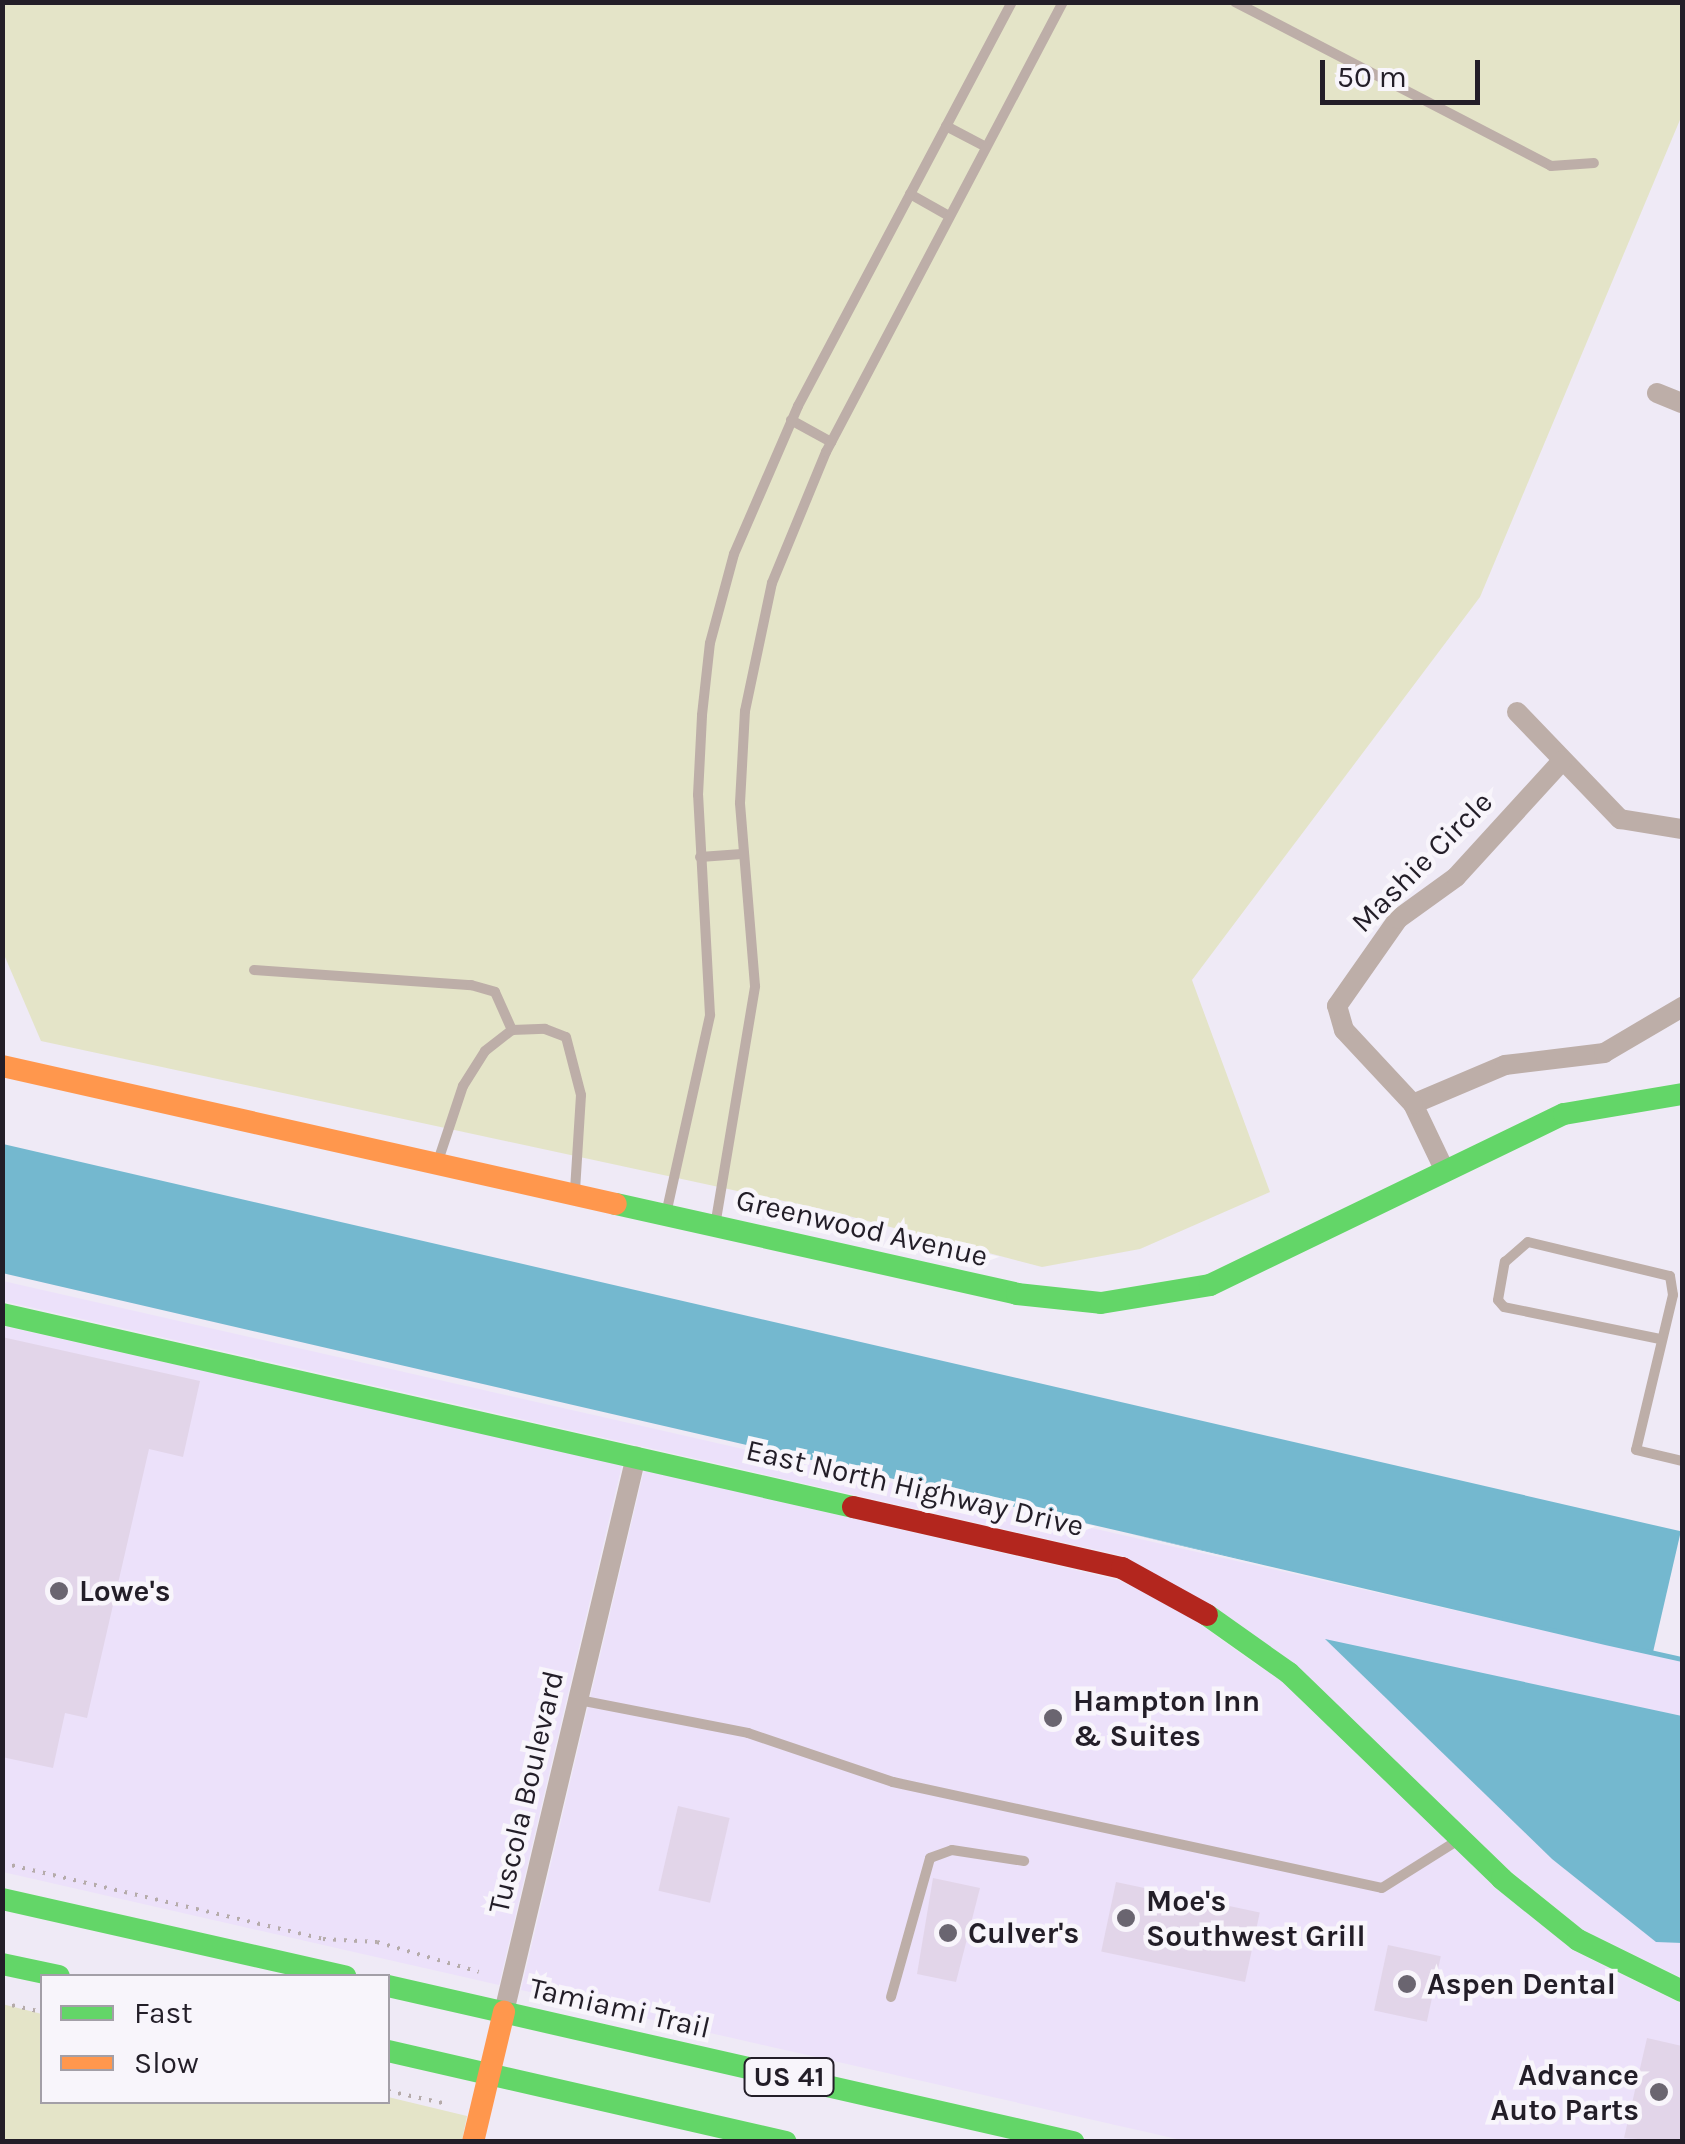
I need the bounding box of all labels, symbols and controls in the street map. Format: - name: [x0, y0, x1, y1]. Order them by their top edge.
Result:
- scale bar: [1325, 40, 1485, 102]
- text: 50 m: [1337, 59, 1407, 95]
- street label: Mashie Circle: [1344, 784, 1500, 940]
- street label: Greenwood Avenue: [733, 1182, 991, 1274]
- street label: East North Highway Drive: [743, 1432, 1087, 1544]
- place label: Lowe's: [79, 1573, 171, 1609]
- marker: Lowe's: [48, 1580, 70, 1602]
- street label: Tuscola Boulevard: [481, 1667, 571, 1917]
- place label: Hampton Inn & Suites: [1073, 1683, 1260, 1754]
- marker: Hampton Inn & Suites: [1042, 1707, 1064, 1729]
- place label: Moe's Southwest Grill: [1146, 1883, 1366, 1954]
- marker: Moe's Southwest Grill: [1115, 1907, 1137, 1929]
- place label: Culver's: [968, 1915, 1079, 1951]
- marker: Culver's: [937, 1922, 959, 1944]
- place label: Aspen Dental: [1427, 1966, 1616, 2002]
- street label: Tamiami Trail: [526, 1970, 714, 2046]
- marker: Aspen Dental: [1396, 1973, 1418, 1995]
- legend: [40, 1974, 390, 2104]
- text: Fast: [134, 1995, 193, 2031]
- text: Slow: [134, 2045, 199, 2081]
- road number: US 41: [742, 2054, 836, 2100]
- place label: Advance Auto Parts: [1491, 2057, 1639, 2128]
- marker: Advance Auto Parts: [1648, 2081, 1670, 2103]

